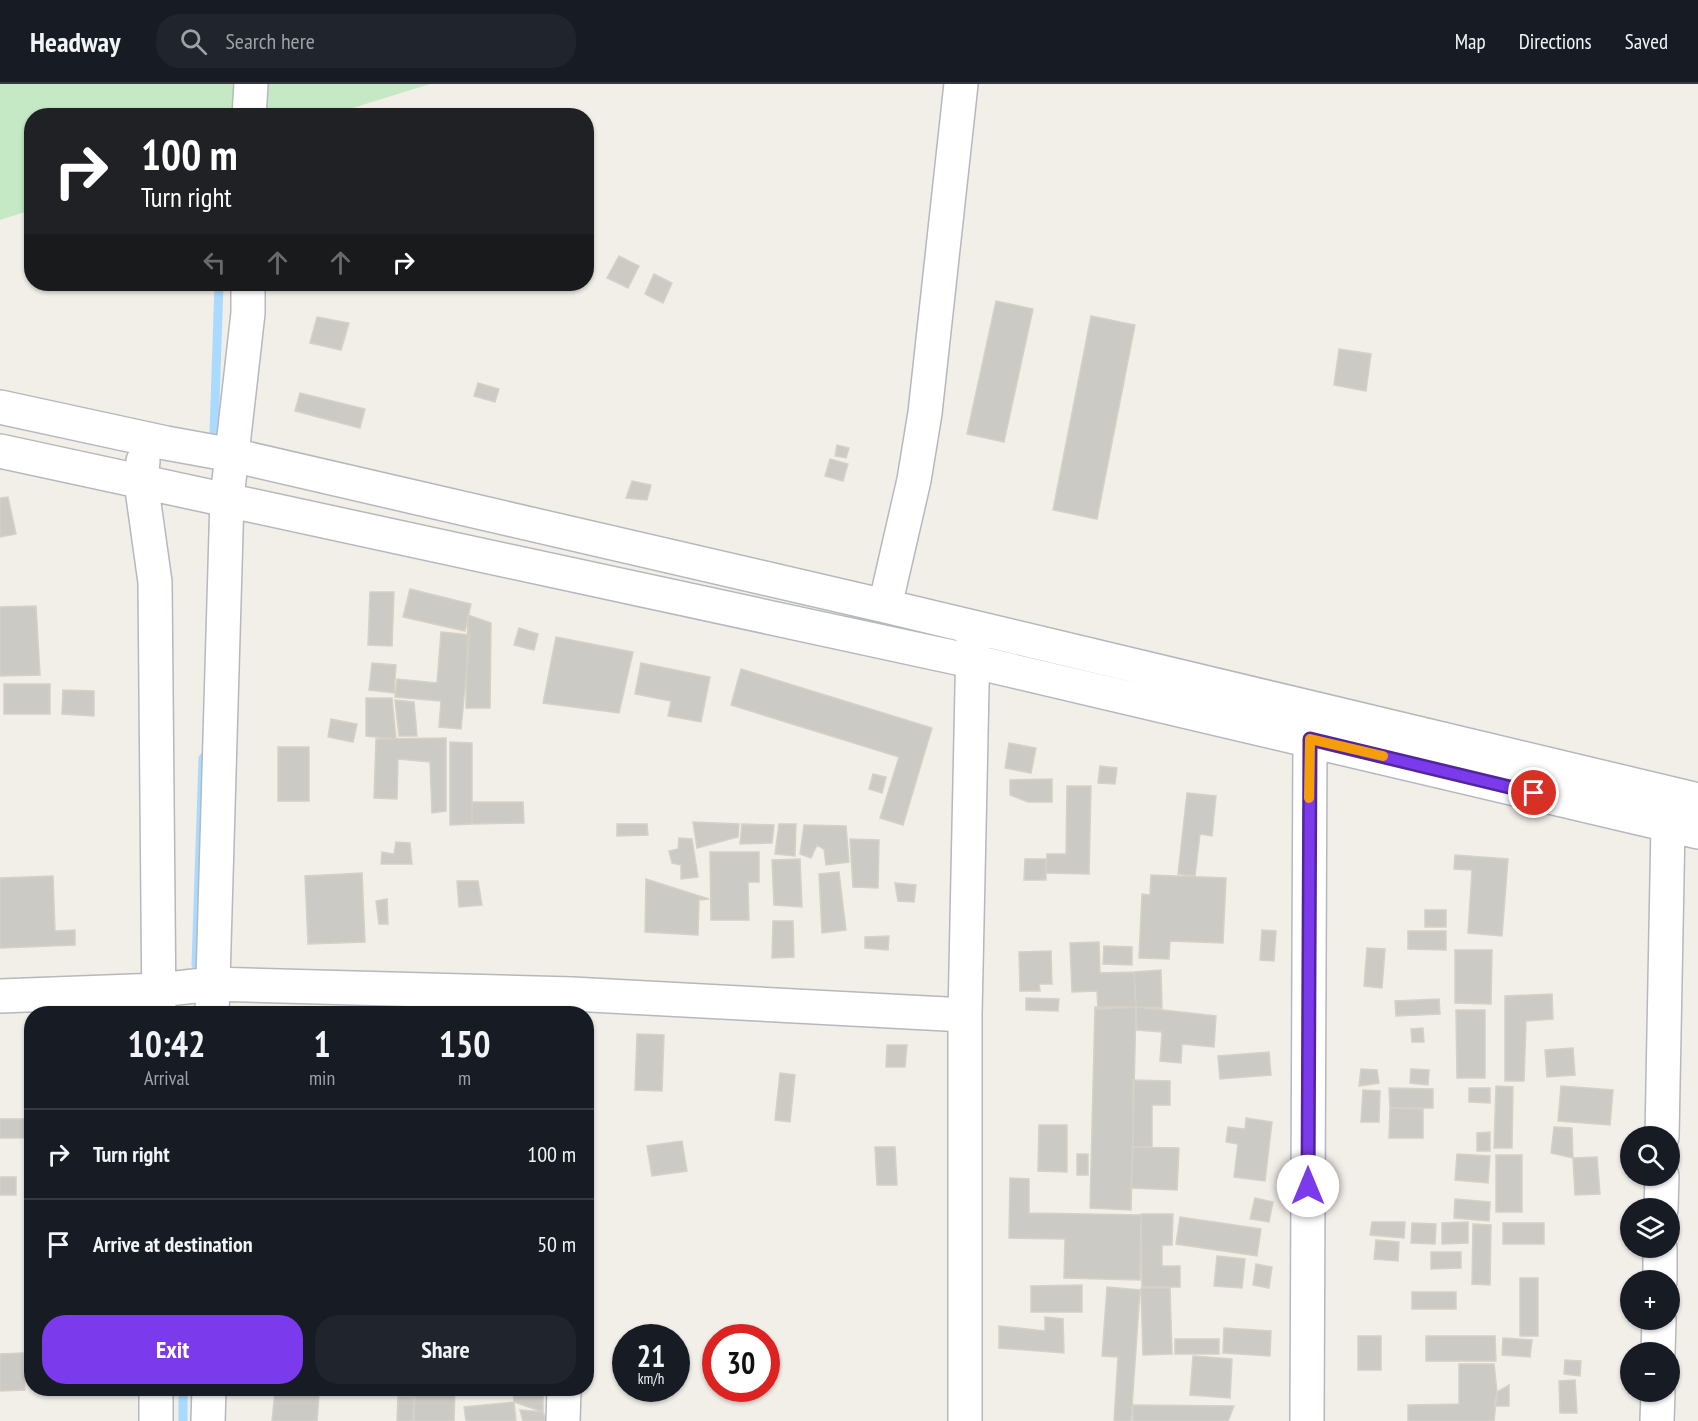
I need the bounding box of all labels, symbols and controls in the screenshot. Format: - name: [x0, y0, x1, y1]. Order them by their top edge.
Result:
- search box: [156, 14, 576, 68]
- text: Headway: [30, 23, 120, 60]
- icon: search: [177, 25, 210, 58]
- text: Search here: [225, 27, 315, 55]
- text: Map: [1455, 28, 1486, 55]
- text: Directions: [1519, 28, 1592, 55]
- text: Saved: [1625, 28, 1668, 55]
- text: 100 m: [141, 127, 238, 182]
- icon: right: [42, 132, 120, 210]
- text: Turn right: [141, 180, 232, 214]
- icon: left: [198, 246, 231, 279]
- icon: ahead: [261, 246, 294, 279]
- icon: ahead: [324, 246, 357, 279]
- icon: right: [387, 246, 420, 279]
- pin: [1508, 767, 1559, 818]
- icon: arrive: [1517, 776, 1550, 809]
- text: 10:42: [128, 1020, 205, 1067]
- text: 1: [313, 1020, 331, 1067]
- text: 150: [439, 1020, 490, 1067]
- text: Arrival: [144, 1065, 189, 1091]
- text: min: [309, 1065, 335, 1091]
- text: m: [458, 1065, 471, 1091]
- map controls: [1620, 1126, 1680, 1402]
- button: search: [1620, 1126, 1680, 1186]
- icon: right: [42, 1138, 75, 1171]
- text: Turn right: [93, 1140, 170, 1168]
- text: 100 m: [527, 1140, 576, 1168]
- position arrow: [1276, 1154, 1340, 1218]
- button: layers: [1620, 1198, 1680, 1258]
- icon: arrive: [42, 1228, 75, 1261]
- text: Arrive at destination: [93, 1230, 253, 1258]
- text: 50 m: [537, 1230, 576, 1258]
- button: +: [1620, 1270, 1680, 1330]
- button: Exit: [42, 1315, 303, 1384]
- button: Share: [315, 1315, 576, 1384]
- speed limit sign: 30: [702, 1324, 780, 1402]
- text: 21: [637, 1336, 665, 1375]
- button: −: [1620, 1342, 1680, 1402]
- text: km/h: [638, 1369, 664, 1388]

